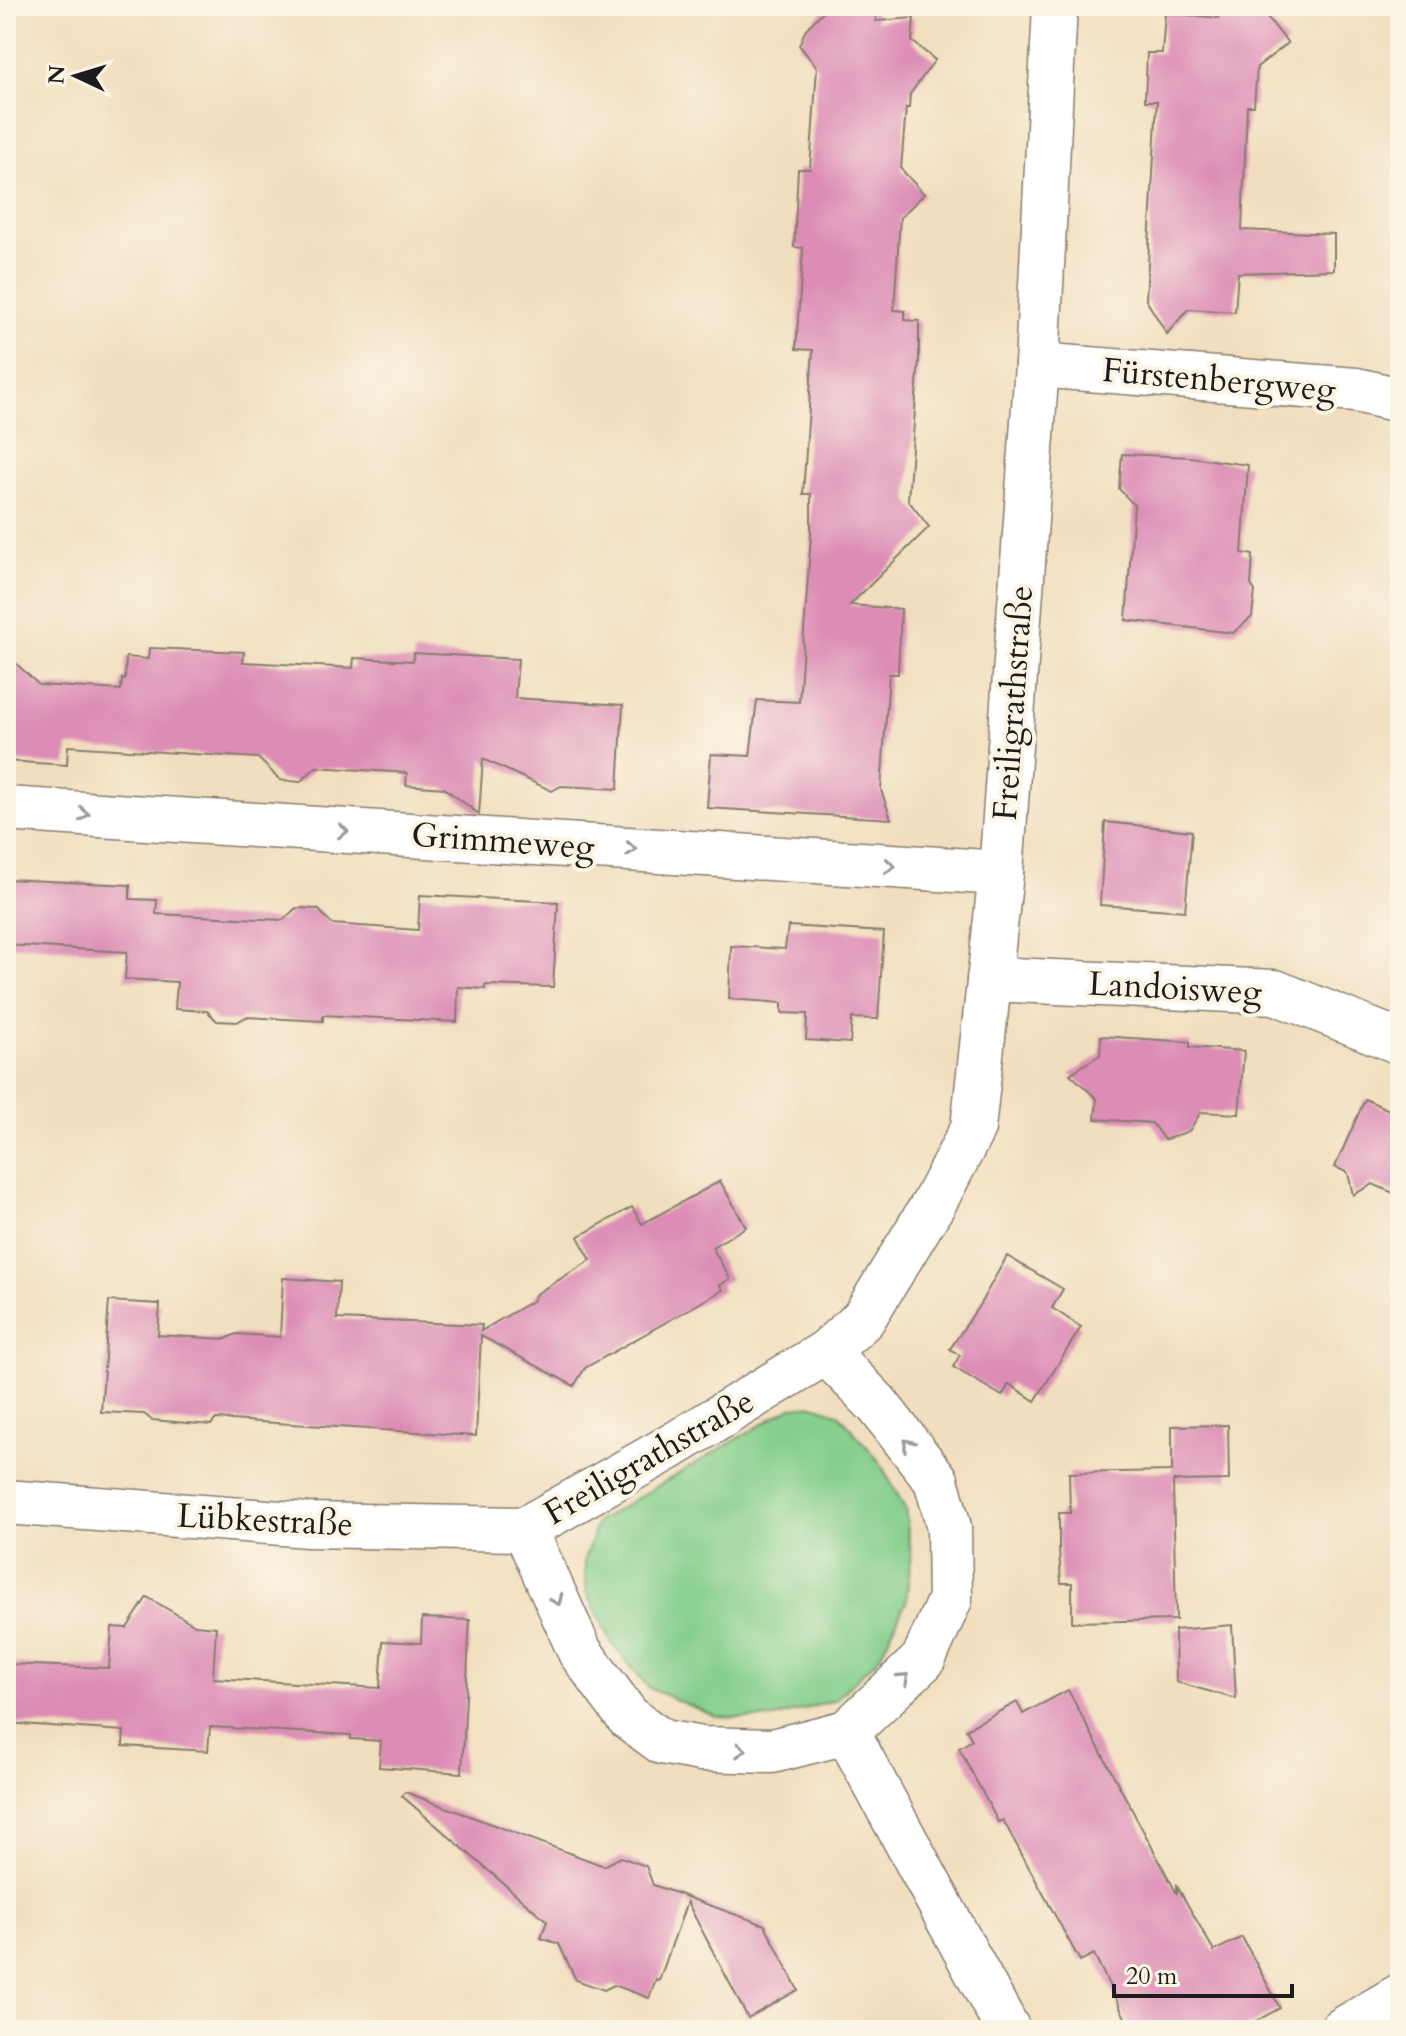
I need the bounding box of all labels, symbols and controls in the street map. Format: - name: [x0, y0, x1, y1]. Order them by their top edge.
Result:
- north arrow: [36, 36, 116, 116]
- text: N: [41, 64, 73, 85]
- street label: Fürstenbergweg: [1100, 347, 1338, 413]
- street label: Freiligrathstraße: [982, 584, 1044, 822]
- one-way arrow: [78, 805, 91, 822]
- street label: Grimmeweg: [410, 812, 596, 870]
- one-way arrow: [337, 823, 350, 840]
- one-way arrow: [625, 840, 638, 857]
- one-way arrow: [884, 857, 897, 874]
- street label: Landoisweg: [1087, 960, 1263, 1016]
- street label: Freiligrathstraße: [536, 1378, 762, 1536]
- one-way arrow: [903, 1439, 918, 1453]
- street label: Lübkestraße: [176, 1492, 354, 1548]
- one-way arrow: [547, 1592, 563, 1606]
- one-way arrow: [895, 1673, 909, 1688]
- one-way arrow: [735, 1742, 748, 1759]
- scale bar: [1114, 1948, 1292, 1998]
- text: 20 m: [1126, 1960, 1178, 1993]

